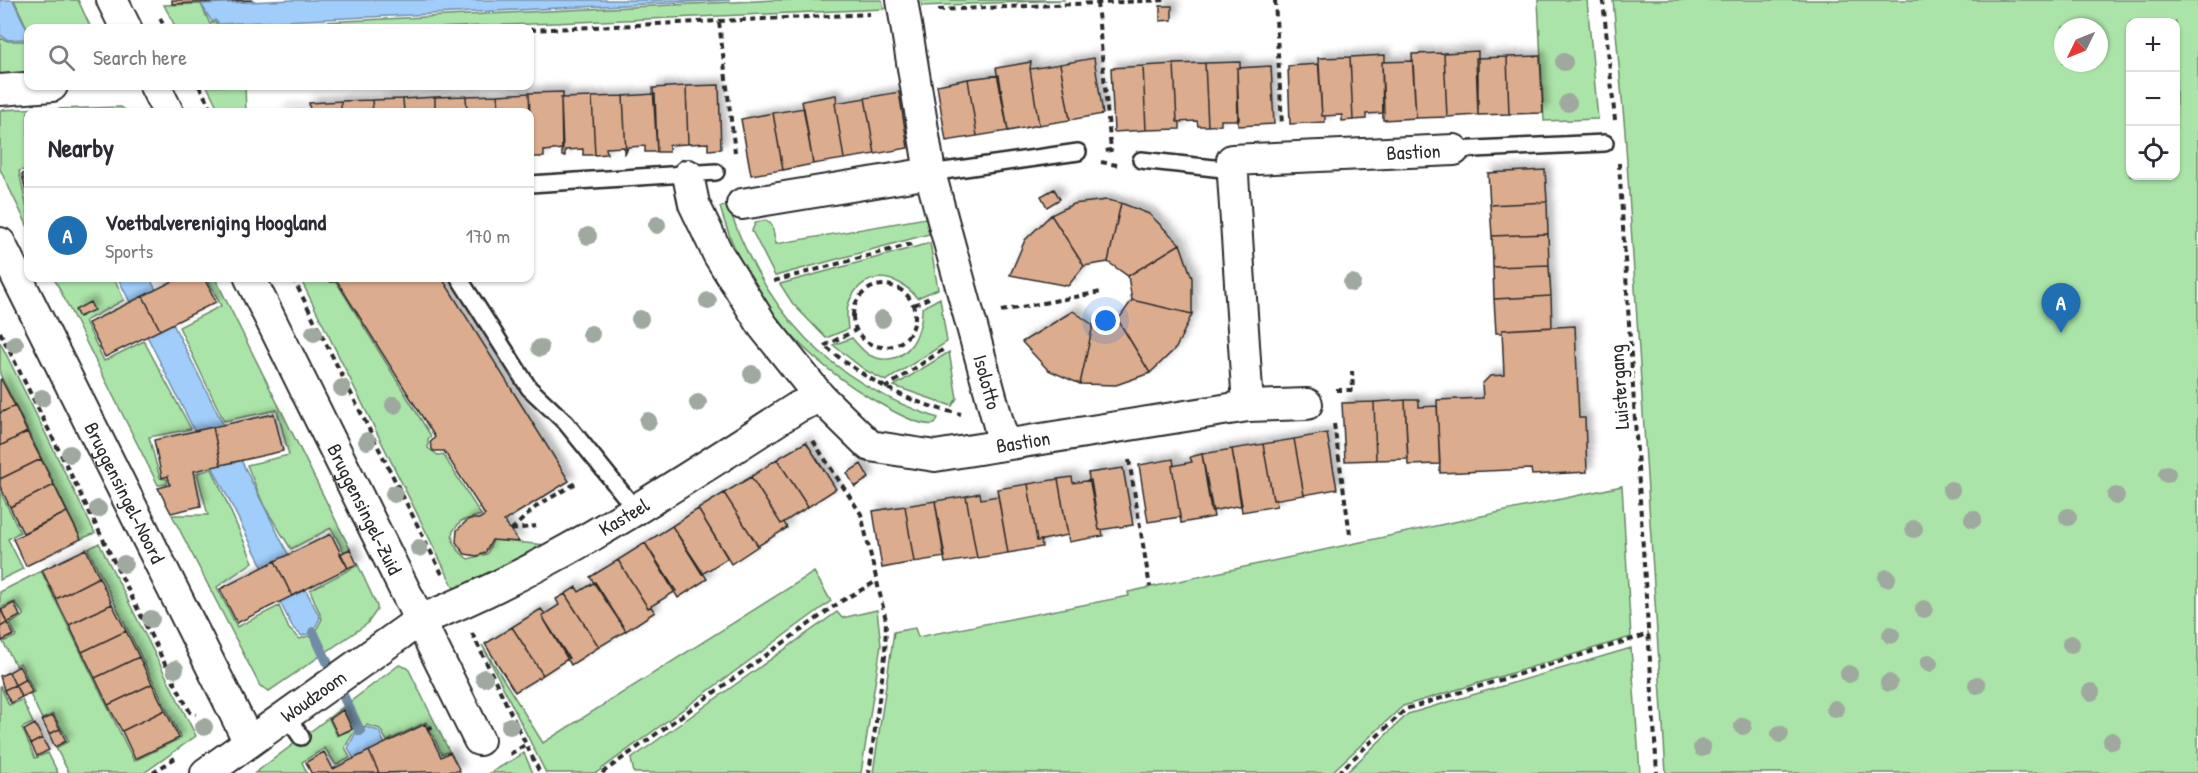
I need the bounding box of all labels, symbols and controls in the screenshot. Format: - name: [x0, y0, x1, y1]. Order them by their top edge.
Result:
- north arrow: [2054, 18, 2108, 72]
- map controls: [2126, 18, 2180, 180]
- button: +: [2126, 18, 2180, 72]
- search box: [24, 24, 534, 90]
- icon: search: [45, 41, 78, 74]
- text: Search here: [93, 42, 187, 72]
- button: −: [2126, 72, 2180, 126]
- button: locate: [2126, 126, 2180, 180]
- text: Nearby: [48, 130, 114, 165]
- street label: Bastion: [1386, 137, 1441, 166]
- text: Voetbalvereniging Hoogland: [105, 207, 326, 237]
- text: A: [63, 222, 72, 249]
- text: 170 m: [466, 222, 510, 249]
- text: Sports: [105, 237, 153, 264]
- pin: A: [2042, 284, 2080, 333]
- your location: [1091, 306, 1120, 335]
- street label: Luistergang: [1602, 344, 1635, 430]
- street label: Isolotto: [967, 352, 1008, 412]
- street label: Bruggensingel-Noord: [78, 417, 172, 568]
- street label: Bastion: [994, 424, 1052, 459]
- street label: Bruggensingel-Zuid: [321, 439, 409, 579]
- street label: Kasteel: [594, 490, 655, 542]
- street label: Woudzoom: [275, 663, 351, 728]

